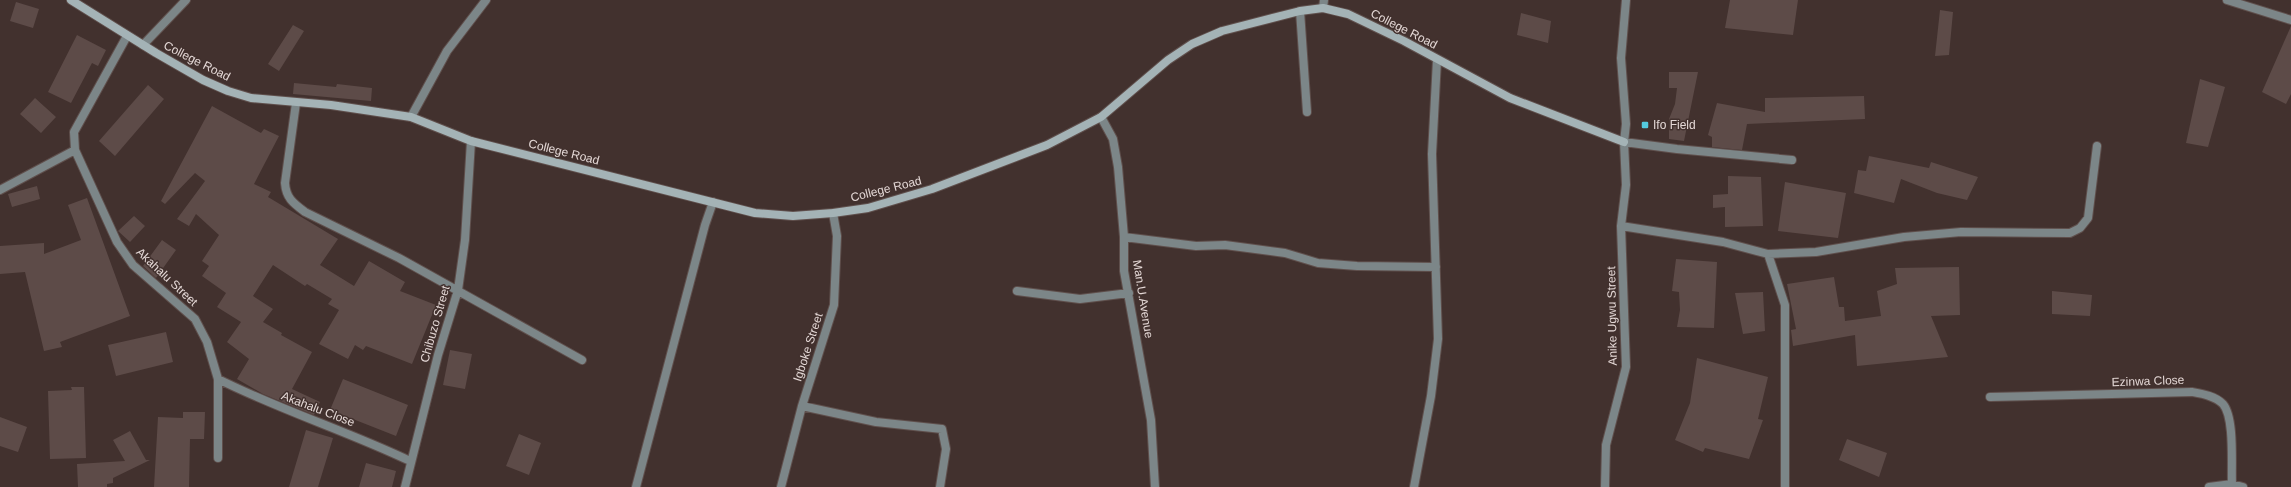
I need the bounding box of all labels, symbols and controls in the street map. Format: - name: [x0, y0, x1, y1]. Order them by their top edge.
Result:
- street label: College Road: [1368, 6, 1440, 52]
- street label: College Road: [161, 38, 233, 84]
- place label: Ifo Field: [1653, 118, 1696, 132]
- marker: Ifo Field: [1640, 120, 1650, 130]
- street label: College Road: [527, 136, 601, 168]
- street label: College Road: [849, 173, 923, 205]
- street label: Akahalu Street: [133, 245, 201, 309]
- street label: Man.U.Avenue: [1130, 259, 1156, 340]
- street label: Anike Ugwu Street: [1604, 266, 1620, 366]
- street label: Chibuzo Street: [417, 283, 453, 364]
- street label: Igboke Street: [790, 310, 826, 383]
- street label: Ezinwa Close: [2111, 373, 2185, 389]
- street label: Akahalu Close: [279, 389, 357, 430]

